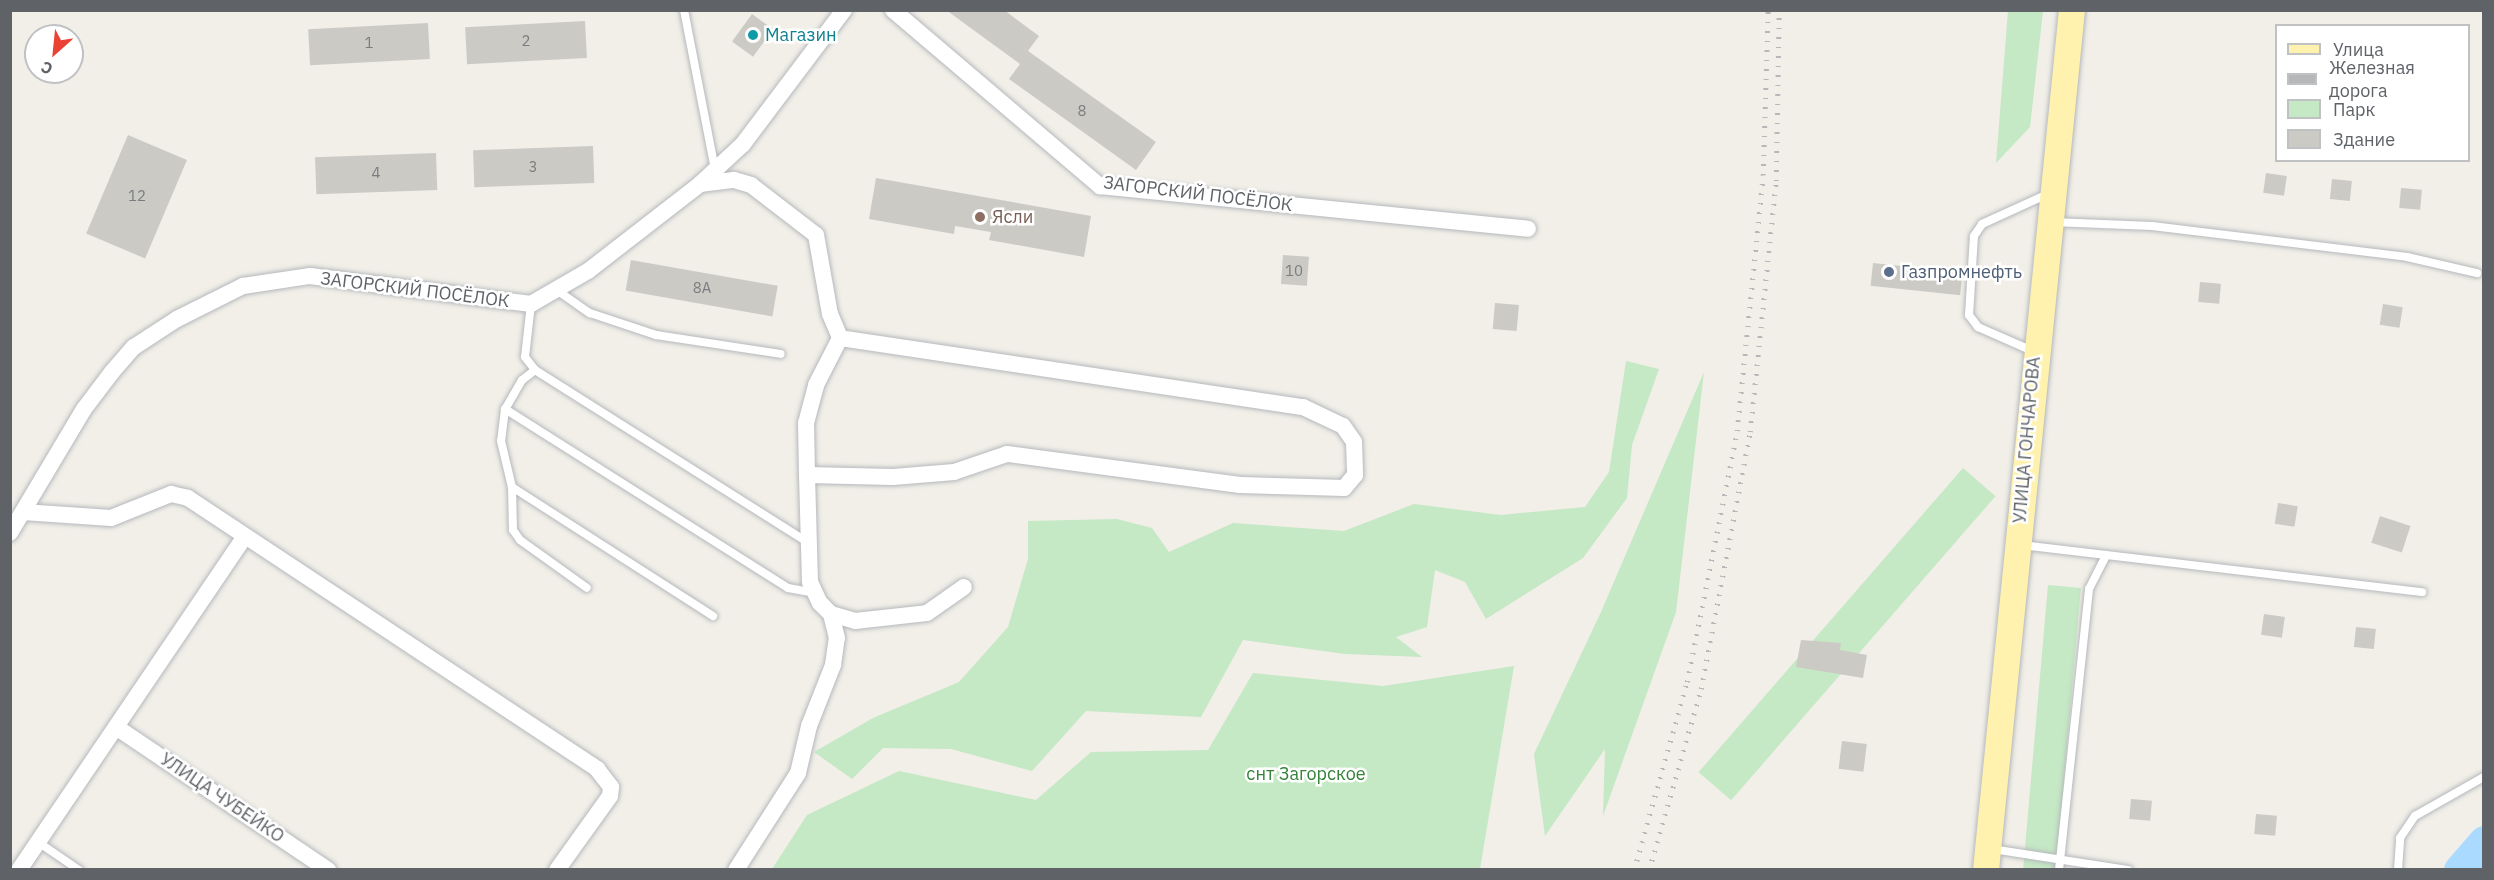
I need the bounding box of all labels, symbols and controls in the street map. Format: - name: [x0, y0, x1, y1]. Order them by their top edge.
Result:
- north arrow: [24, 24, 84, 84]
- place label: Магазин: [765, 24, 837, 46]
- legend: [2275, 24, 2470, 162]
- marker: Магазин: [746, 28, 760, 42]
- house number: 2: [522, 32, 530, 50]
- house number: 1: [365, 34, 373, 52]
- text: Улица: [2333, 38, 2384, 61]
- text: Железная дорога: [2329, 56, 2415, 102]
- text: С: [38, 57, 56, 80]
- text: Парк: [2333, 98, 2375, 121]
- house number: 8: [1078, 102, 1086, 120]
- text: Здание: [2333, 128, 2395, 151]
- house number: 3: [529, 158, 537, 176]
- house number: 4: [372, 164, 380, 182]
- street label: ЗАГОРСКИЙ ПОСЁЛОК: [1102, 172, 1294, 216]
- house number: 12: [128, 187, 146, 205]
- place label: Ясли: [992, 206, 1033, 228]
- marker: Ясли: [973, 210, 987, 224]
- place label: Газпромнефть: [1901, 261, 2022, 283]
- house number: 10: [1285, 262, 1303, 280]
- marker: Газпромнефть: [1882, 265, 1896, 279]
- street label: ЗАГОРСКИЙ ПОСЁЛОК: [319, 268, 511, 312]
- house number: 8А: [693, 279, 711, 297]
- street label: УЛИЦА ГОНЧАРОВА: [2009, 356, 2045, 524]
- street label: УЛИЦА ЧУБЕЙКО: [156, 749, 288, 847]
- park label: снт Загорское: [1246, 763, 1366, 785]

